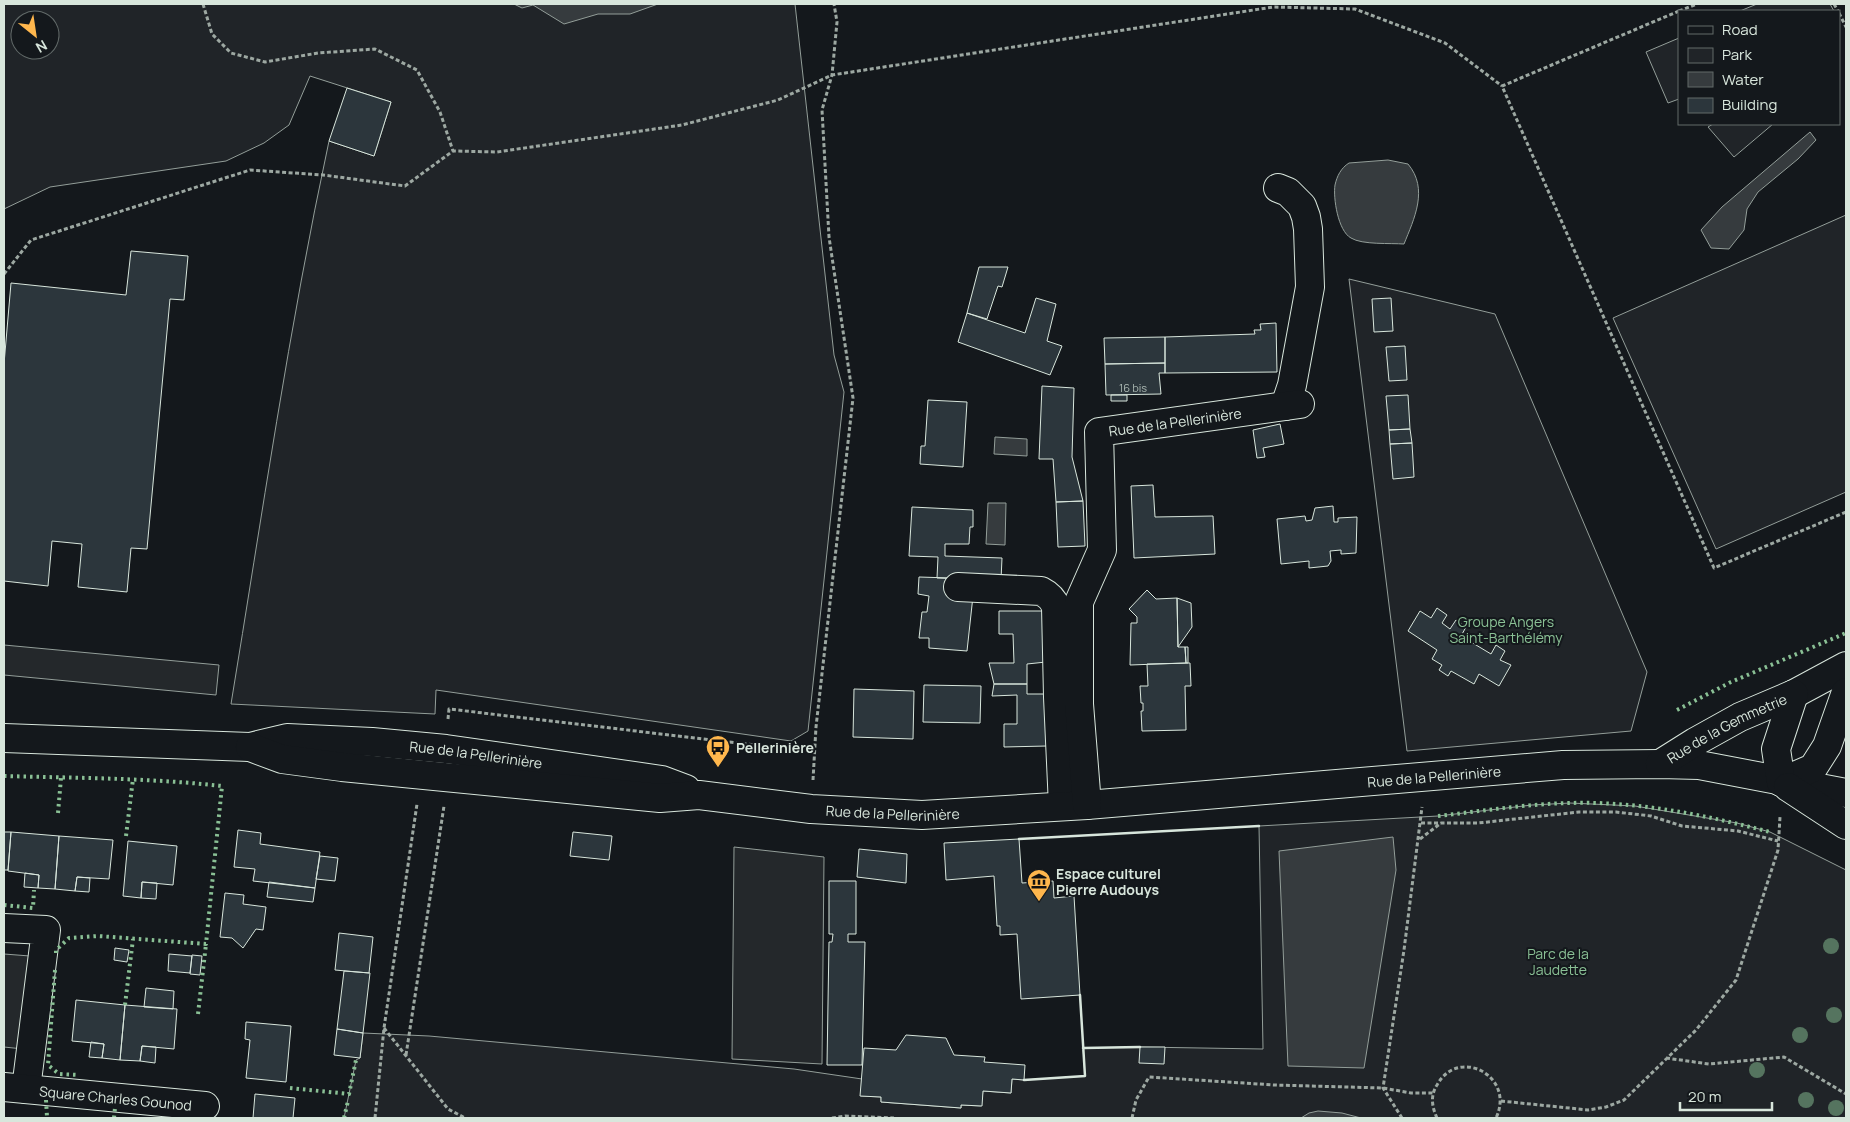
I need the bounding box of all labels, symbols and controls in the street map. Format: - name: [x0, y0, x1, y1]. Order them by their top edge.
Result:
- north arrow: [10, 10, 60, 60]
- legend: [1678, 10, 1840, 125]
- text: Road: [1722, 19, 1758, 40]
- text: N: [33, 36, 51, 57]
- text: Park: [1722, 44, 1752, 65]
- text: Water: [1722, 69, 1764, 90]
- text: Building: [1722, 94, 1777, 115]
- house number: 16 bis: [1119, 380, 1147, 395]
- street label: Rue de la Pellerinière: [1107, 403, 1243, 440]
- park label: Groupe Angers Saint-Barthélémy: [1449, 612, 1563, 647]
- street label: Rue de la Gemmetrie: [1663, 689, 1790, 767]
- bus stop icon: Pellerinière: [705, 734, 731, 768]
- street label: Rue de la Pellerinière: [409, 736, 544, 772]
- place label: Pellerinière: [736, 738, 814, 757]
- street label: Rue de la Pellerinière: [1367, 761, 1502, 791]
- street label: Rue de la Pellerinière: [825, 800, 960, 825]
- place label: Espace culturel Pierre Audouys: [1056, 864, 1161, 899]
- museum icon: Espace culturel Pierre Audouys: [1026, 868, 1052, 902]
- park label: Parc de la Jaudette: [1527, 944, 1589, 979]
- scale bar: [1680, 1080, 1772, 1112]
- street label: Square Charles Gounod: [38, 1081, 193, 1114]
- text: 20 m: [1688, 1086, 1721, 1107]

